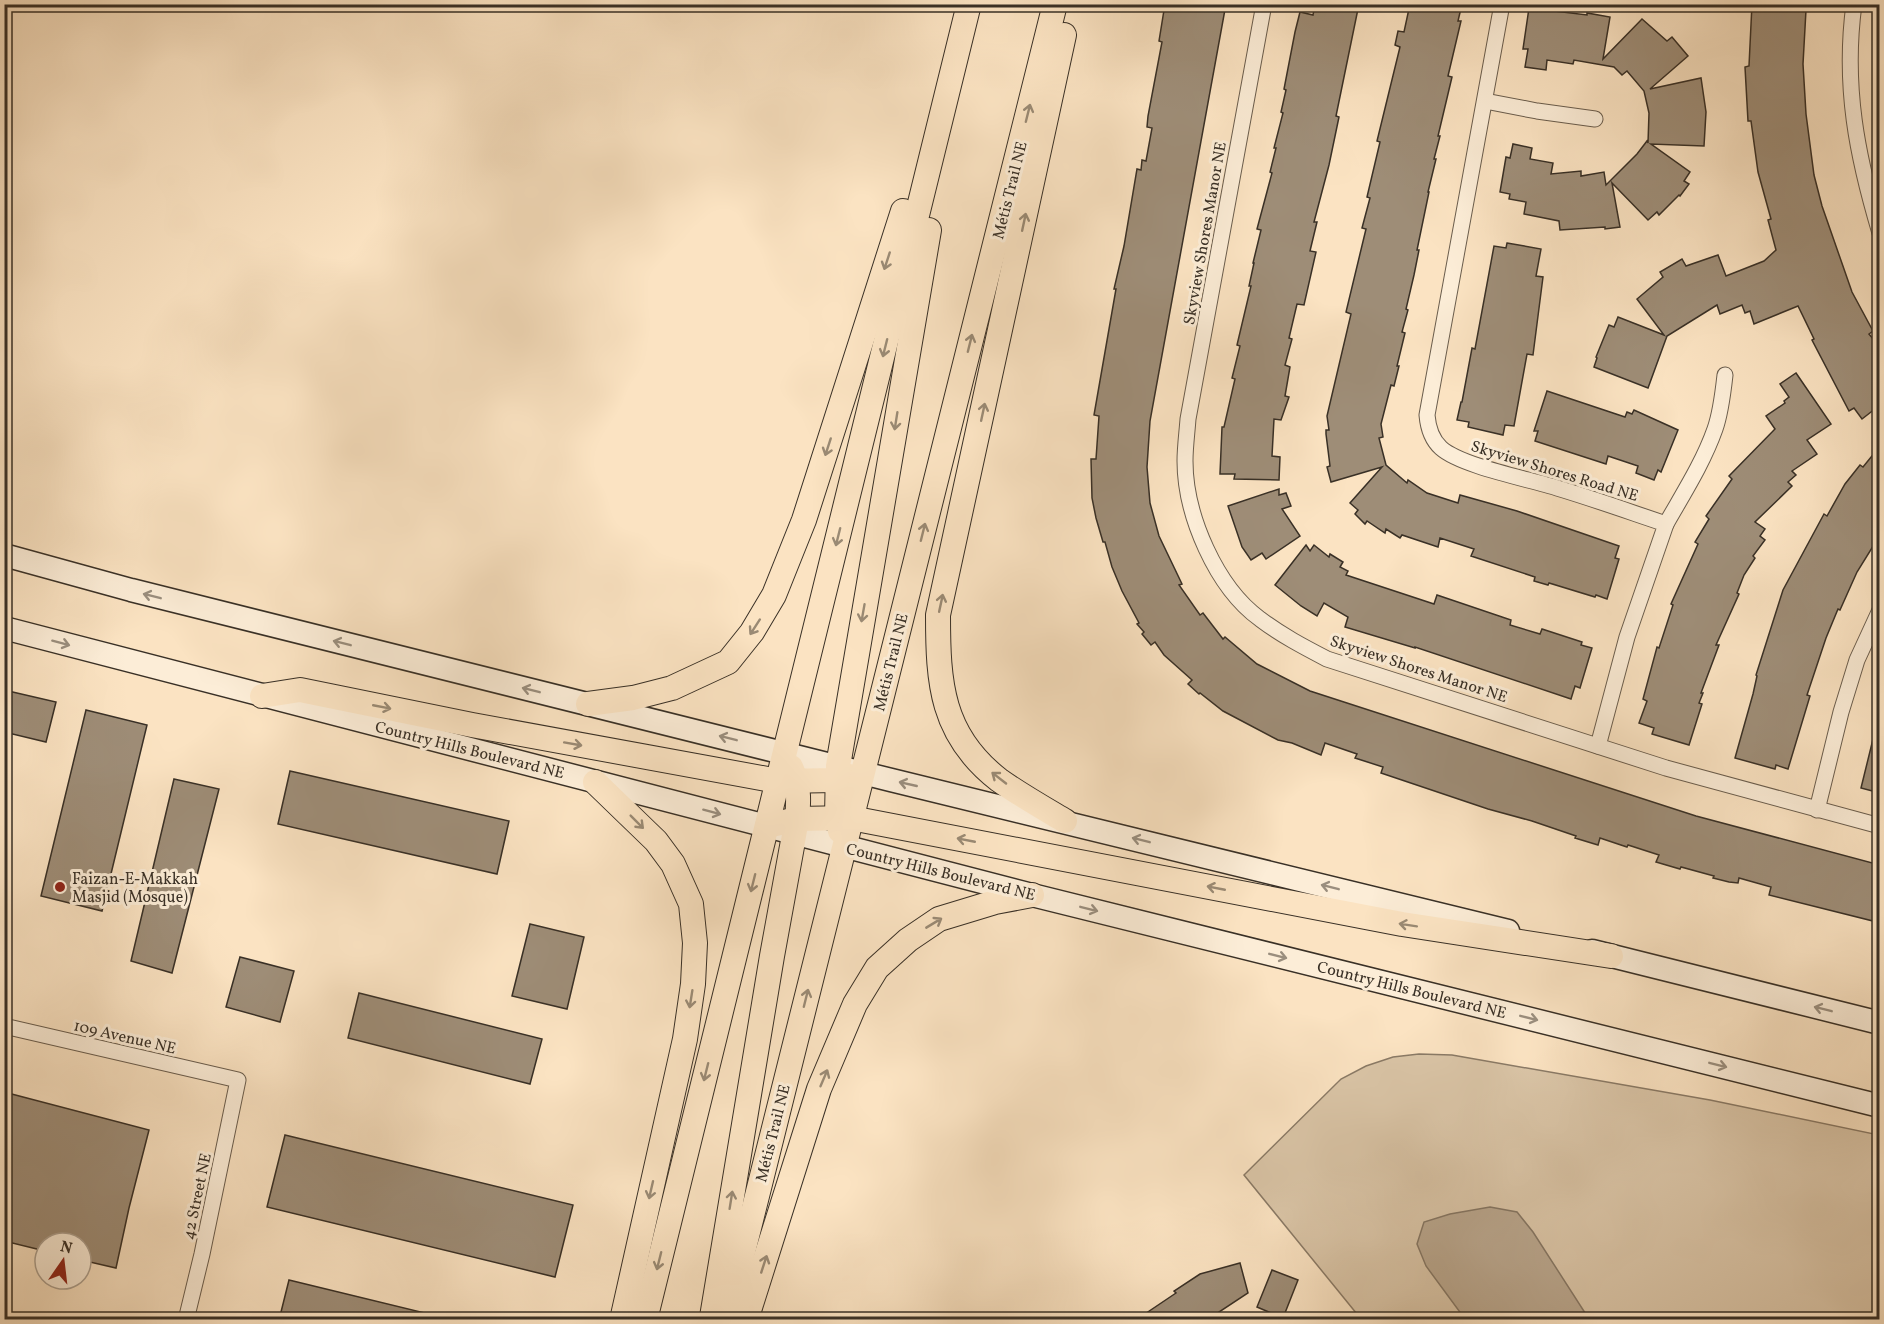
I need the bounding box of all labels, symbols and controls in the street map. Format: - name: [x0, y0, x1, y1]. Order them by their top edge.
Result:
- one-way arrow: [1022, 104, 1034, 123]
- street label: Métis Trail NE: [988, 139, 1034, 242]
- street label: Skyview Shores Manor NE: [1179, 140, 1233, 327]
- one-way arrow: [1019, 213, 1030, 232]
- one-way arrow: [881, 251, 892, 270]
- one-way arrow: [965, 334, 977, 353]
- one-way arrow: [878, 338, 890, 357]
- one-way arrow: [977, 403, 989, 422]
- one-way arrow: [890, 410, 901, 430]
- street label: Skyview Shores Road NE: [1468, 436, 1641, 508]
- one-way arrow: [821, 437, 832, 456]
- one-way arrow: [917, 523, 929, 542]
- one-way arrow: [831, 528, 843, 547]
- one-way arrow: [143, 589, 162, 601]
- one-way arrow: [936, 594, 947, 613]
- one-way arrow: [858, 603, 869, 622]
- street label: Métis Trail NE: [869, 611, 915, 714]
- one-way arrow: [748, 618, 760, 635]
- street label: Skyview Shores Manor NE: [1327, 631, 1510, 709]
- one-way arrow: [333, 636, 352, 648]
- one-way arrow: [51, 638, 70, 649]
- one-way arrow: [522, 683, 541, 695]
- one-way arrow: [371, 702, 391, 713]
- street label: Country Hills Boulevard NE: [373, 717, 566, 785]
- one-way arrow: [719, 732, 738, 744]
- one-way arrow: [563, 739, 582, 750]
- one-way arrow: [991, 772, 1007, 785]
- one-way arrow: [899, 777, 918, 789]
- one-way arrow: [702, 807, 721, 818]
- one-way arrow: [629, 815, 644, 829]
- one-way arrow: [957, 834, 977, 845]
- one-way arrow: [1131, 834, 1150, 845]
- street label: Country Hills Boulevard NE: [844, 839, 1037, 907]
- place label: Faizan-E-Makkah Masjid (Mosque): [72, 869, 198, 909]
- one-way arrow: [746, 873, 758, 892]
- marker: Faizan-E-Makkah Masjid (Mosque): [53, 880, 67, 894]
- one-way arrow: [1321, 880, 1340, 892]
- one-way arrow: [1207, 882, 1227, 893]
- one-way arrow: [1079, 903, 1098, 915]
- one-way arrow: [925, 917, 942, 929]
- one-way arrow: [1398, 919, 1418, 930]
- one-way arrow: [1269, 950, 1288, 962]
- street label: Country Hills Boulevard NE: [1315, 957, 1508, 1025]
- one-way arrow: [685, 989, 696, 1008]
- one-way arrow: [801, 989, 812, 1008]
- one-way arrow: [1814, 1002, 1833, 1014]
- one-way arrow: [1519, 1013, 1538, 1025]
- street label: 109 Avenue NE: [71, 1015, 178, 1060]
- one-way arrow: [1708, 1060, 1727, 1072]
- one-way arrow: [700, 1062, 711, 1081]
- one-way arrow: [819, 1069, 830, 1088]
- street label: Métis Trail NE: [751, 1082, 797, 1185]
- street label: 42 Street NE: [178, 1151, 218, 1242]
- one-way arrow: [645, 1179, 656, 1199]
- one-way arrow: [726, 1190, 737, 1210]
- north arrow: [33, 1231, 93, 1291]
- text: N: [58, 1236, 75, 1261]
- one-way arrow: [653, 1252, 665, 1271]
- one-way arrow: [759, 1255, 770, 1274]

